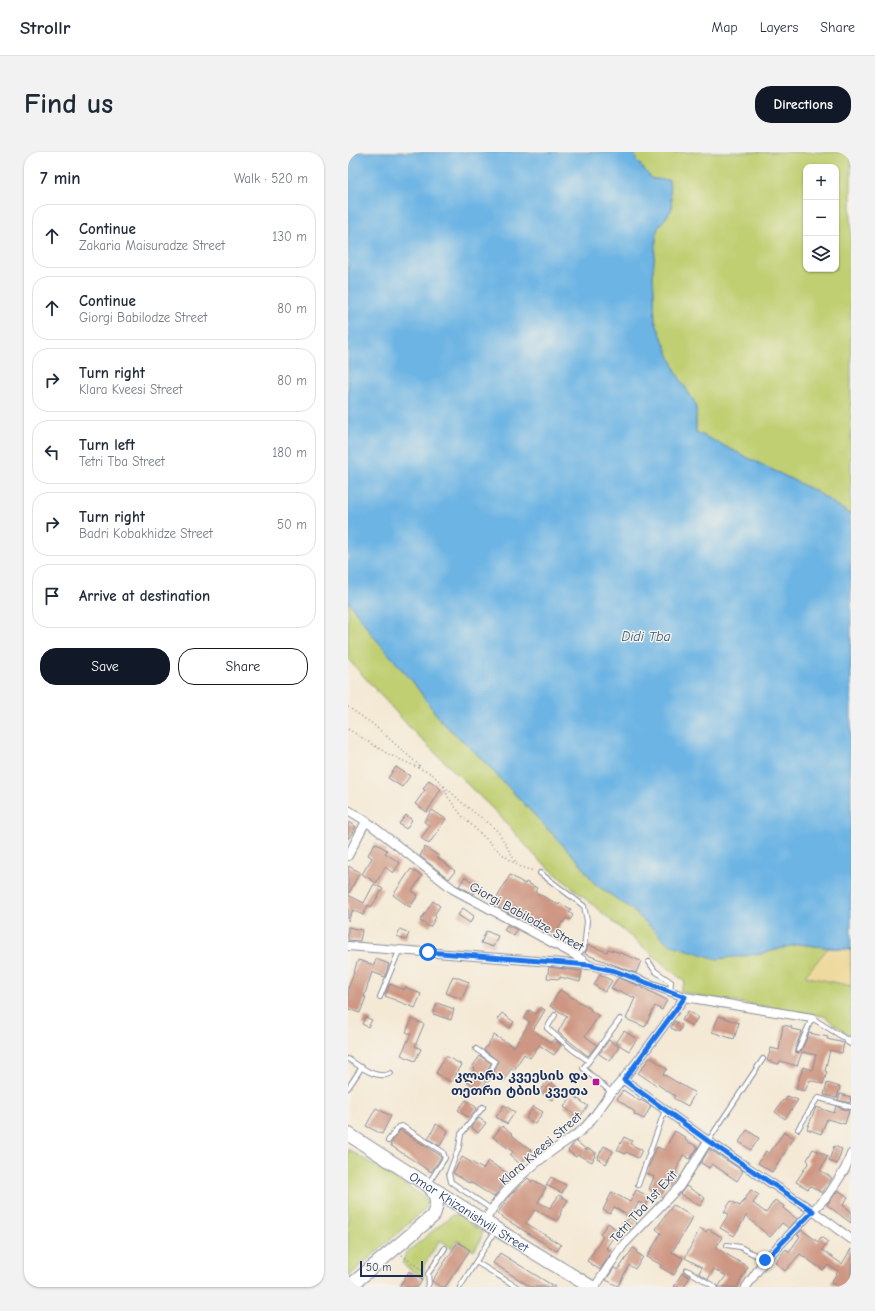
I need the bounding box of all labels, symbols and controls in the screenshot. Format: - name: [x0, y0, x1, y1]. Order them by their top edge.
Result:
- text: Strollr: [20, 17, 70, 39]
- text: Map: [711, 19, 738, 36]
- text: Layers: [760, 19, 798, 36]
- text: Share: [820, 19, 855, 36]
- button: Directions: [755, 86, 851, 123]
- text: Find us: [24, 88, 113, 120]
- map controls: [803, 164, 839, 272]
- button: +: [803, 164, 839, 200]
- text: 7 min: [40, 169, 81, 188]
- text: Walk · 520 m: [234, 171, 308, 186]
- button: −: [803, 200, 839, 236]
- text: Continue: [79, 220, 136, 238]
- icon: ahead: [41, 225, 63, 247]
- text: 130 m: [272, 229, 307, 244]
- button: layers: [803, 236, 839, 272]
- text: Zakaria Maisuradze Street: [79, 238, 225, 253]
- text: Continue: [79, 292, 136, 310]
- icon: ahead: [41, 297, 63, 319]
- text: 80 m: [277, 301, 307, 316]
- text: Giorgi Babilodze Street: [79, 310, 207, 325]
- text: Turn right: [79, 364, 145, 382]
- icon: right: [41, 369, 63, 391]
- text: 80 m: [277, 373, 307, 388]
- text: Klara Kveesi Street: [79, 382, 183, 397]
- text: Turn left: [79, 436, 135, 454]
- icon: left: [41, 441, 63, 463]
- text: 180 m: [272, 445, 307, 460]
- text: Tetri Tba Street: [79, 454, 165, 469]
- text: Turn right: [79, 508, 145, 526]
- icon: right: [41, 513, 63, 535]
- text: 50 m: [277, 517, 307, 532]
- text: Badri Kobakhidze Street: [79, 526, 213, 541]
- icon: arrive: [41, 585, 63, 607]
- text: Arrive at destination: [79, 587, 210, 605]
- water label: Didi Tba: [621, 628, 671, 645]
- button: Save: [40, 648, 170, 685]
- button: Share: [178, 648, 308, 685]
- street label: Giorgi Babilodze Street: [467, 879, 588, 955]
- route start: [419, 943, 437, 961]
- place label: კლარა კვეესის და თეთრი ტბის კვეთა: [451, 1068, 588, 1098]
- marker: კლარა კვეესის და თეთრი ტბის კვეთა: [591, 1077, 601, 1087]
- street label: Klara Kveesi Street: [496, 1108, 585, 1188]
- street label: Tetri Tba 1st Exit: [607, 1166, 681, 1246]
- street label: Omar Khizanishvili Street: [407, 1169, 533, 1256]
- route end: [756, 1251, 774, 1269]
- scale bar: [360, 1259, 423, 1278]
- text: 50 m: [366, 1261, 391, 1274]

